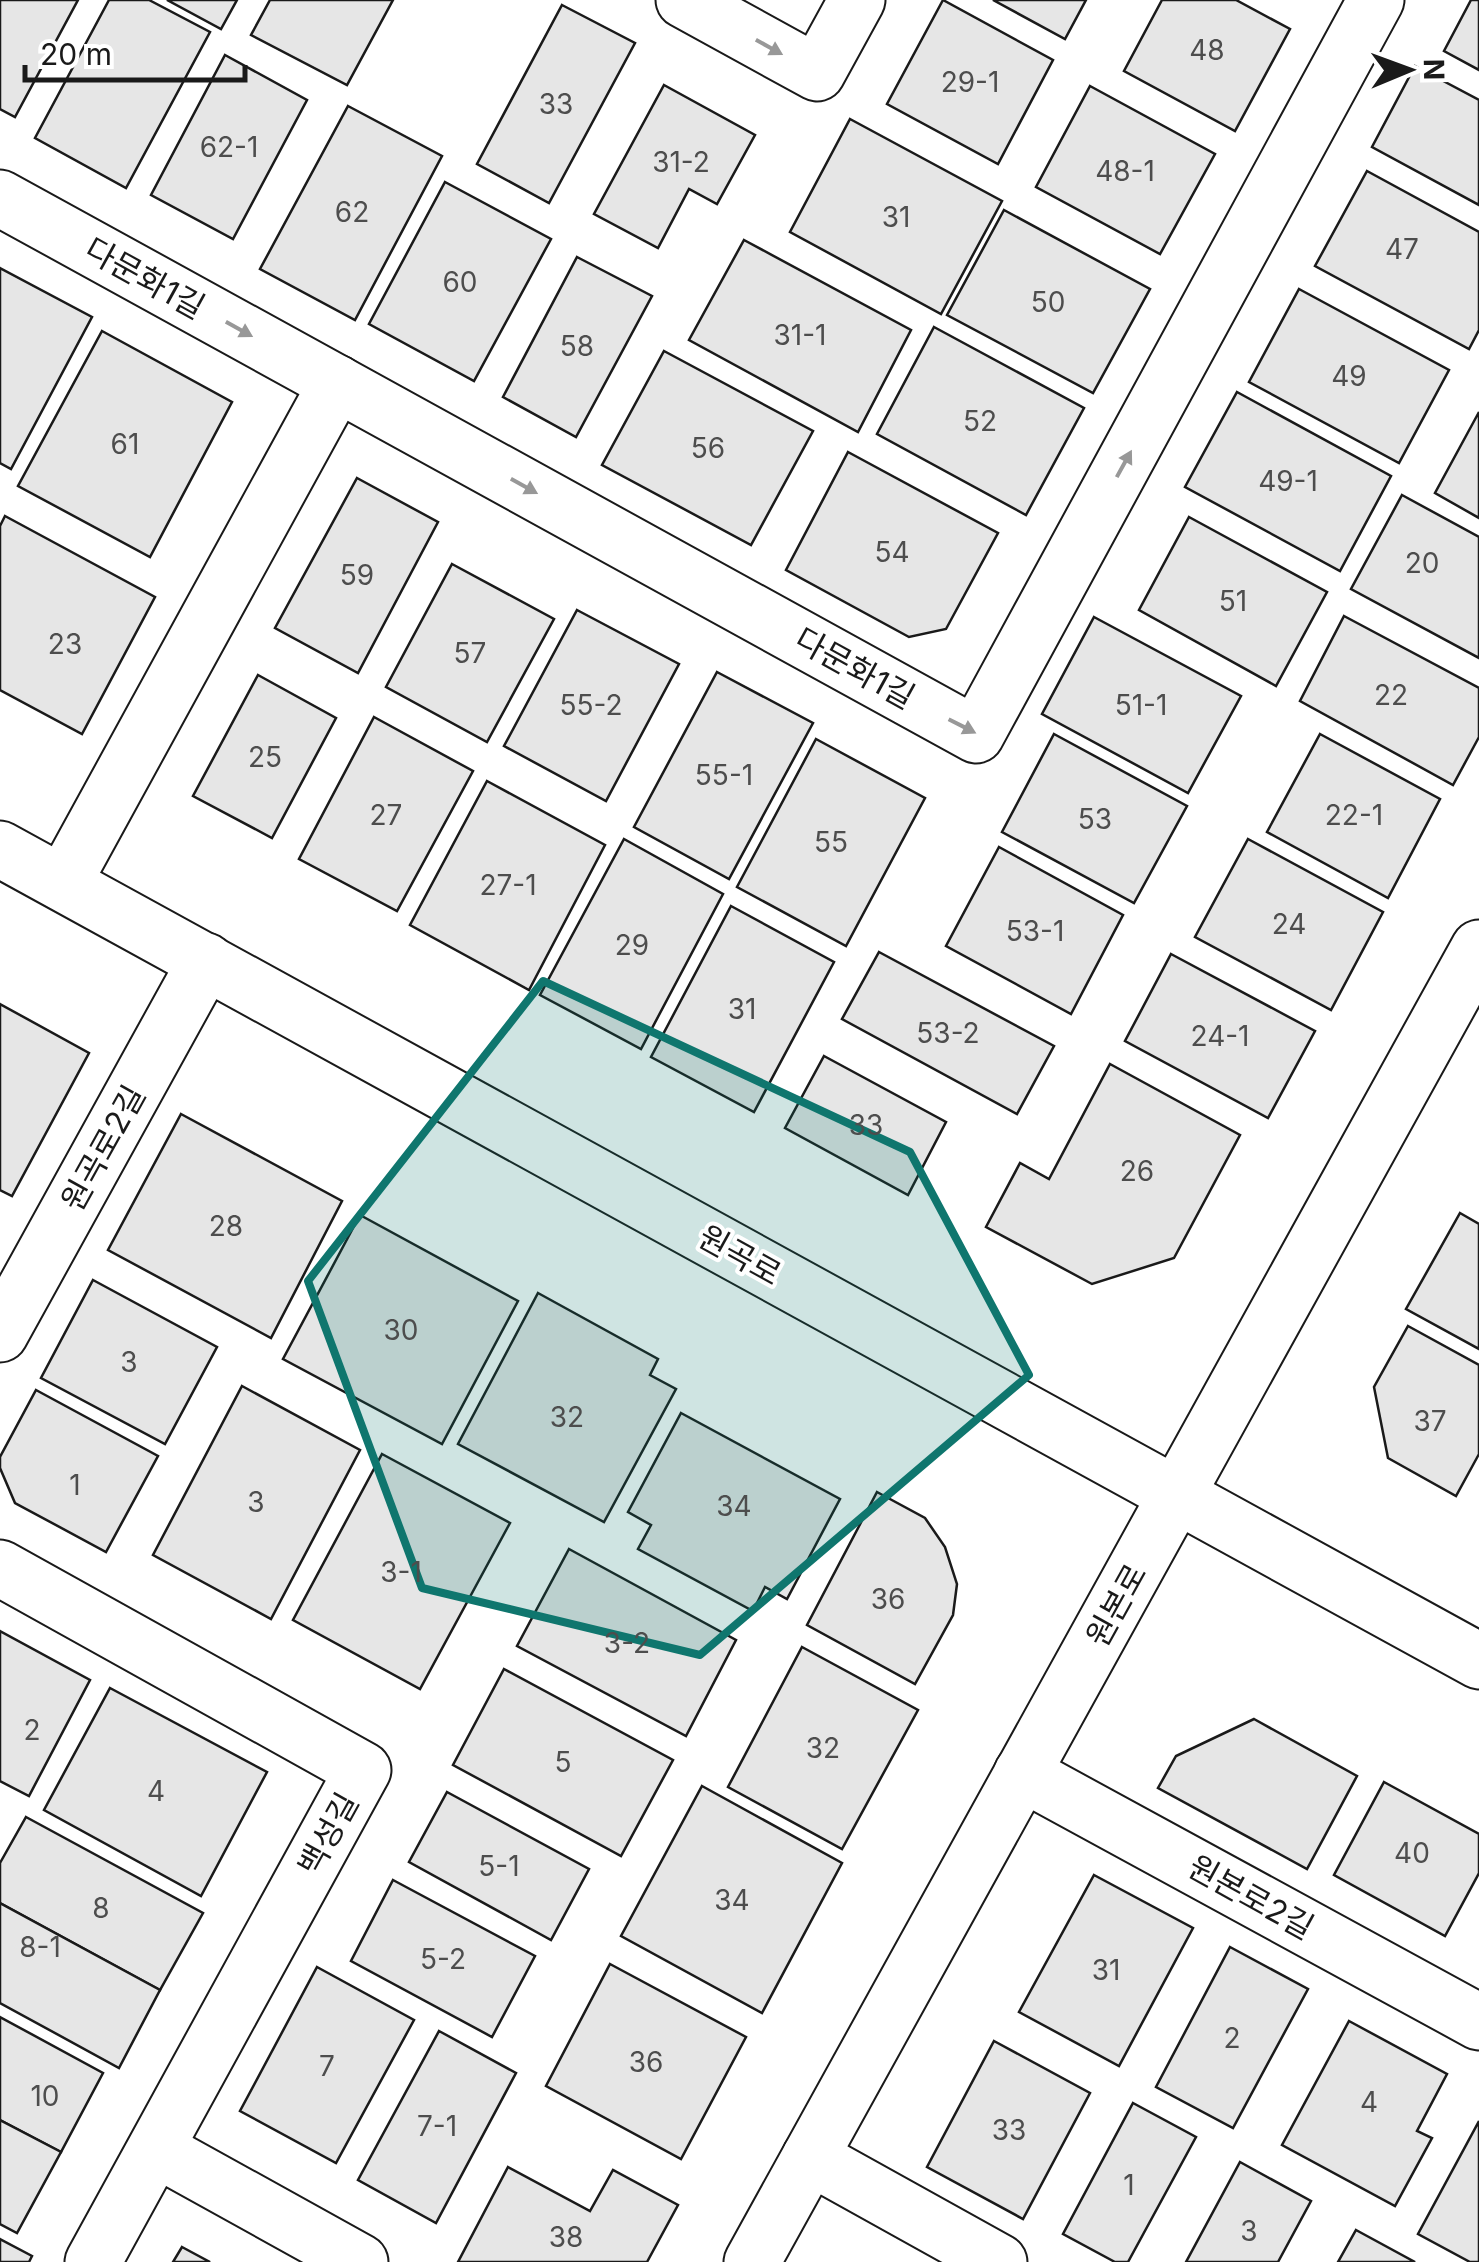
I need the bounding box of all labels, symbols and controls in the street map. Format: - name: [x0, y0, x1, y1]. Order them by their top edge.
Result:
- scale bar: [25, 20, 245, 82]
- north arrow: [1359, 20, 1459, 120]
- house number: 48: [1189, 33, 1225, 67]
- text: 20 m: [40, 36, 112, 72]
- one-way arrow: [755, 38, 784, 55]
- text: N: [1417, 59, 1451, 81]
- house number: 29-1: [941, 65, 999, 99]
- house number: 33: [539, 87, 573, 121]
- house number: 62-1: [200, 130, 258, 164]
- house number: 31-2: [652, 145, 710, 179]
- house number: 48-1: [1095, 154, 1155, 188]
- house number: 62: [335, 195, 369, 229]
- house number: 31: [882, 200, 910, 234]
- street label: 다문화1길: [78, 229, 212, 327]
- house number: 47: [1385, 232, 1419, 266]
- house number: 60: [442, 265, 478, 299]
- house number: 50: [1031, 285, 1065, 319]
- house number: 31-1: [774, 318, 826, 352]
- one-way arrow: [225, 320, 253, 338]
- house number: 58: [560, 329, 594, 363]
- house number: 49: [1331, 359, 1367, 393]
- house number: 52: [963, 404, 997, 438]
- house number: 61: [111, 427, 139, 461]
- house number: 56: [691, 431, 725, 465]
- one-way arrow: [1114, 450, 1132, 478]
- house number: 49-1: [1258, 464, 1318, 498]
- one-way arrow: [509, 477, 538, 494]
- house number: 54: [874, 535, 910, 569]
- house number: 20: [1405, 546, 1439, 580]
- house number: 59: [340, 558, 374, 592]
- house number: 51: [1219, 584, 1247, 618]
- street label: 다문화1길: [788, 619, 922, 717]
- house number: 23: [48, 627, 82, 661]
- house number: 57: [454, 636, 486, 670]
- house number: 22: [1374, 678, 1408, 712]
- house number: 55-2: [559, 688, 623, 722]
- house number: 51-1: [1115, 688, 1167, 722]
- one-way arrow: [947, 717, 976, 734]
- house number: 25: [248, 740, 282, 774]
- house number: 55-1: [695, 758, 753, 792]
- house number: 27: [370, 798, 402, 832]
- house number: 22-1: [1325, 798, 1383, 832]
- house number: 53: [1078, 802, 1112, 836]
- house number: 55: [814, 825, 848, 859]
- house number: 27-1: [479, 868, 537, 902]
- house number: 24: [1272, 907, 1306, 941]
- house number: 53-1: [1006, 914, 1064, 948]
- house number: 29: [615, 928, 649, 962]
- house number: 31: [728, 992, 756, 1026]
- house number: 53-2: [916, 1016, 980, 1050]
- house number: 24-1: [1191, 1019, 1250, 1053]
- street label: 원곡로2길: [53, 1079, 153, 1217]
- house number: 33: [849, 1108, 883, 1142]
- house number: 26: [1120, 1154, 1154, 1188]
- house number: 28: [209, 1209, 243, 1243]
- street label: 원곡로: [692, 1217, 788, 1293]
- house number: 30: [384, 1313, 418, 1347]
- house number: 3: [120, 1345, 138, 1379]
- house number: 32: [550, 1400, 584, 1434]
- house number: 37: [1413, 1404, 1447, 1438]
- house number: 1: [69, 1468, 81, 1502]
- house number: 3: [247, 1485, 265, 1519]
- house number: 34: [716, 1489, 752, 1523]
- house number: 3-1: [380, 1555, 422, 1589]
- street label: 원본로: [1078, 1557, 1154, 1653]
- house number: 36: [871, 1582, 905, 1616]
- house number: 3-2: [604, 1626, 650, 1660]
- house number: 2: [23, 1713, 41, 1747]
- house number: 32: [806, 1731, 840, 1765]
- house number: 5: [554, 1745, 572, 1779]
- house number: 4: [147, 1774, 165, 1808]
- street label: 백성길: [290, 1786, 366, 1882]
- house number: 40: [1394, 1836, 1430, 1870]
- street label: 원본로2길: [1182, 1847, 1320, 1947]
- house number: 5-1: [478, 1849, 520, 1883]
- house number: 34: [714, 1883, 750, 1917]
- house number: 8: [92, 1891, 110, 1925]
- house number: 8-1: [19, 1930, 61, 1964]
- house number: 5-2: [420, 1942, 466, 1976]
- house number: 31: [1092, 1953, 1120, 1987]
- house number: 2: [1223, 2021, 1241, 2055]
- house number: 36: [629, 2045, 663, 2079]
- house number: 7: [319, 2049, 335, 2083]
- house number: 10: [30, 2079, 60, 2113]
- house number: 4: [1360, 2085, 1378, 2119]
- house number: 7-1: [417, 2109, 457, 2143]
- house number: 33: [992, 2113, 1026, 2147]
- house number: 1: [1123, 2168, 1135, 2202]
- house number: 3: [1240, 2214, 1258, 2248]
- house number: 38: [549, 2220, 583, 2254]

